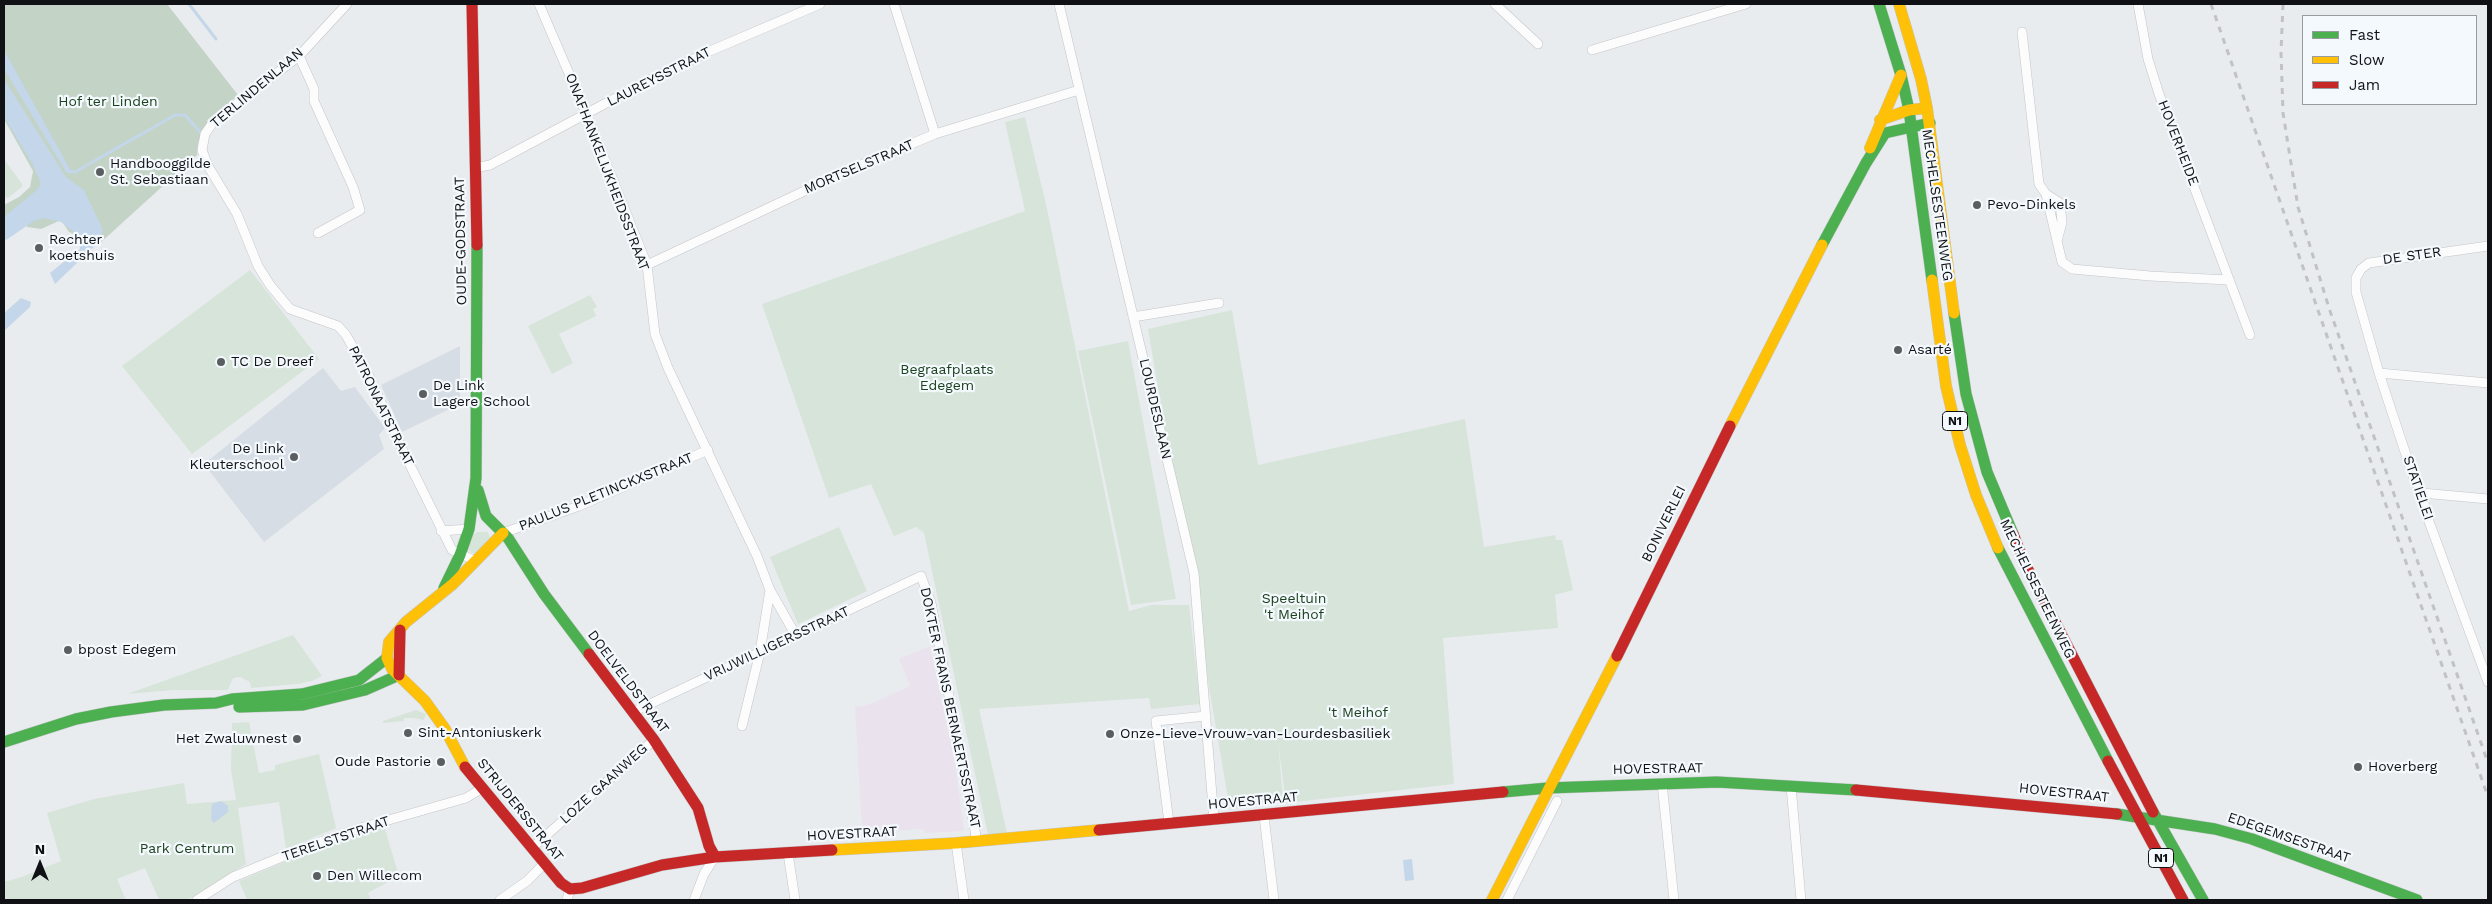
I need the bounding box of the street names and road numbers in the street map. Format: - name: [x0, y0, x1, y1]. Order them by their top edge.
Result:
- street label: TERLINDENLAAN: [207, 44, 307, 132]
- street label: LAUREYSSTRAAT: [604, 44, 714, 110]
- street label: ONAFHANKELIJKHEIDSSTRAAT: [561, 71, 653, 273]
- street label: HOVERHEIDE: [2154, 98, 2202, 188]
- street label: MECHELSESTEENWEG: [1918, 128, 1956, 282]
- street label: MORTSELSTRAAT: [802, 136, 916, 198]
- street label: OUDE-GODSTRAAT: [451, 177, 471, 305]
- street label: DE STER: [2382, 244, 2442, 268]
- street label: PATRONAATSTRAAT: [345, 343, 417, 469]
- street label: LOURDESLAAN: [1135, 357, 1175, 461]
- road number: N1: [1942, 412, 1968, 431]
- street label: PAULUS PLETINCKXSTRAAT: [516, 449, 696, 535]
- street label: STATIELEI: [2399, 454, 2437, 522]
- street label: BONIVERLEI: [1638, 483, 1690, 565]
- street label: MECHELSESTEENWEG: [1996, 516, 2078, 662]
- street label: DOKTER FRANS BERNAERTSSTRAAT: [916, 586, 984, 830]
- street label: VRIJWILLIGERSSTRAAT: [702, 603, 852, 685]
- street label: DOELVELDSTRAAT: [584, 627, 672, 737]
- street label: LOZE GAANWEG: [557, 740, 651, 828]
- street label: STRIJDERSSTRAAT: [473, 755, 567, 865]
- street label: HOVESTRAAT: [1613, 760, 1703, 778]
- street label: HOVESTRAAT: [2018, 780, 2110, 806]
- street label: HOVESTRAAT: [1207, 789, 1299, 813]
- street label: EDEGEMSESTRAAT: [2225, 809, 2353, 867]
- street label: TERELSTSTRAAT: [280, 813, 392, 865]
- street label: HOVESTRAAT: [806, 823, 898, 845]
- road number: N1: [2148, 848, 2174, 868]

